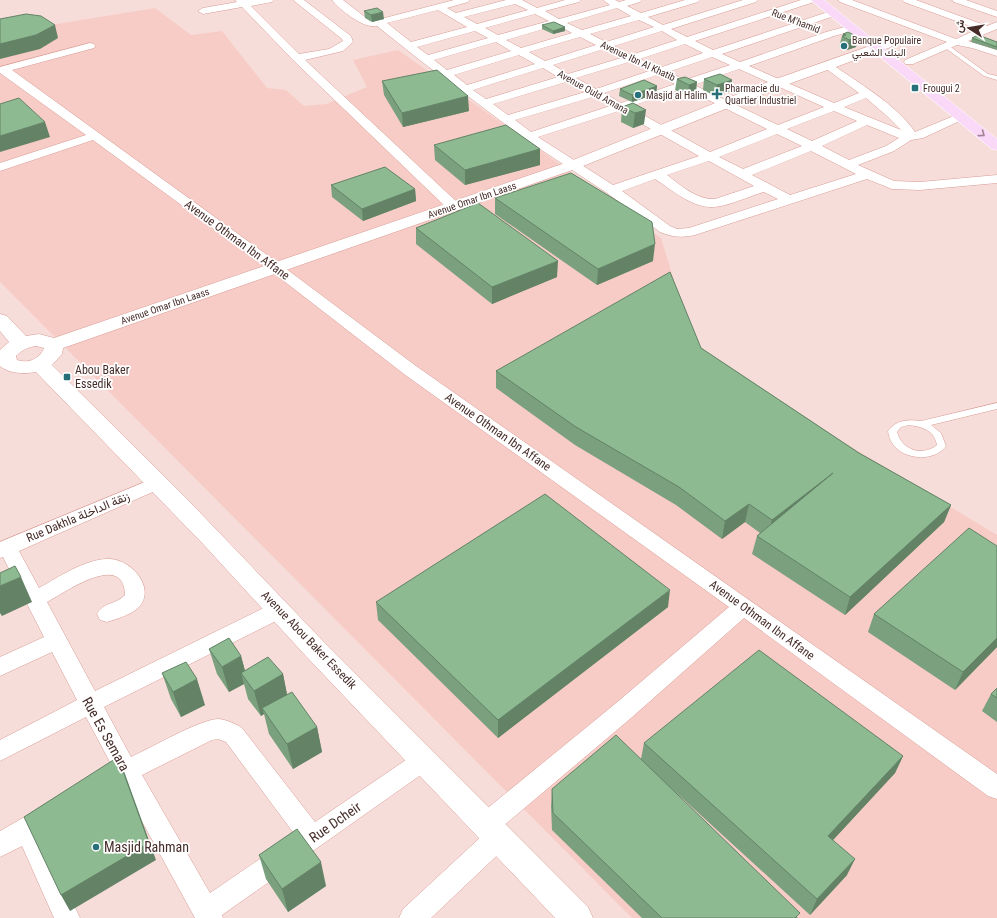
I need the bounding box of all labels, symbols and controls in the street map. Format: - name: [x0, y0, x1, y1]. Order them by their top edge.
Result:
- street label: Rue M'hamid: [770, 7, 822, 35]
- north arrow: [949, 8, 989, 48]
- text: ش: [952, 18, 967, 34]
- place label: Banque Populaire البنك الشعبي: [852, 35, 922, 61]
- street label: Avenue Ibn Al Khatib: [599, 39, 677, 83]
- marker: Banque Populaire البنك الشعبي: [839, 41, 849, 51]
- street label: Avenue Ould Amana: [556, 68, 630, 116]
- place label: Pharmacie du Quartier Industriel: [725, 83, 796, 106]
- marker: Frougui 2: [910, 83, 920, 93]
- place label: Frougui 2: [923, 83, 960, 94]
- marker: Pharmacie du Quartier Industriel: [712, 89, 722, 99]
- marker: Masjid al Halim: [633, 90, 643, 100]
- place label: Masjid al Halim: [646, 90, 707, 101]
- one-way arrow: [977, 129, 984, 136]
- street label: Avenue Omar Ibn Laass: [426, 180, 518, 220]
- street label: Avenue Othman Ibn Affane: [182, 197, 293, 283]
- street label: Avenue Omar Ibn Laass: [119, 286, 211, 326]
- place label: Abou Baker Essedik: [75, 363, 130, 391]
- marker: Abou Baker Essedik: [62, 372, 72, 382]
- street label: Avenue Othman Ibn Affane: [442, 390, 554, 474]
- street label: Rue Dakhla زنقة الداخلة: [24, 489, 132, 546]
- street label: Avenue Othman Ibn Affane: [707, 577, 818, 663]
- street label: Avenue Abou Baker Essedik: [258, 588, 360, 692]
- street label: Rue Es Semara: [79, 694, 133, 774]
- street label: Rue Dcheir: [306, 798, 364, 846]
- place label: Masjid Rahman: [104, 839, 189, 855]
- marker: Masjid Rahman: [91, 842, 101, 852]

